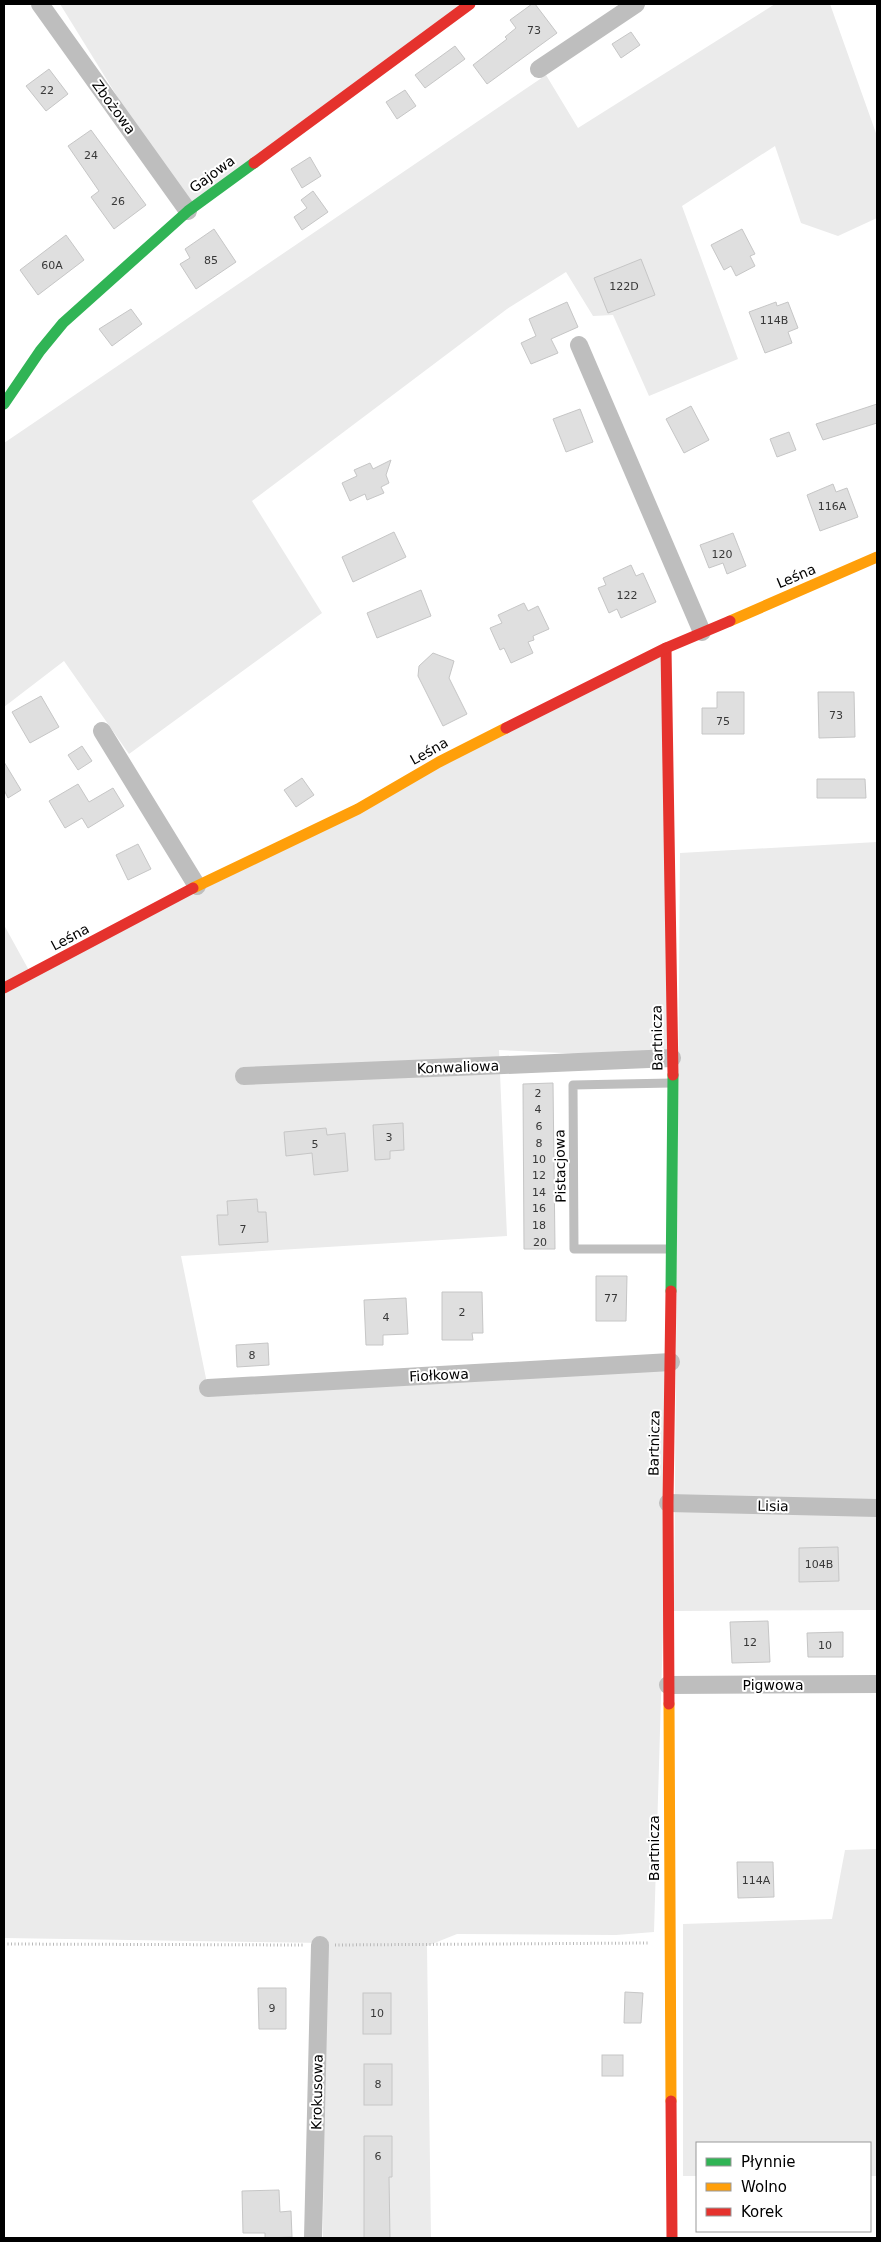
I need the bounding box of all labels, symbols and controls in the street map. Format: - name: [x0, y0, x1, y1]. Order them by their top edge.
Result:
- house number: 73: [527, 24, 541, 37]
- street label: Zbożowa: [89, 77, 139, 137]
- house number: 22: [40, 84, 54, 97]
- house number: 24: [84, 149, 98, 162]
- street label: Gajowa: [186, 152, 238, 196]
- house number: 26: [111, 195, 125, 208]
- house number: 85: [204, 254, 218, 267]
- house number: 60A: [41, 259, 63, 272]
- house number: 122D: [609, 280, 639, 293]
- house number: 114B: [760, 314, 788, 327]
- house number: 116A: [818, 500, 847, 513]
- house number: 120: [712, 548, 733, 561]
- street label: Leśna: [774, 561, 818, 591]
- house number: 122: [617, 589, 638, 602]
- house number: 73: [829, 709, 843, 722]
- house number: 75: [716, 715, 730, 728]
- street label: Leśna: [407, 734, 451, 768]
- street label: Leśna: [48, 920, 92, 954]
- street label: Bartnicza: [648, 1005, 666, 1071]
- street label: Konwaliowa: [417, 1058, 499, 1076]
- house number: 2: [535, 1087, 542, 1100]
- house number: 4: [535, 1103, 542, 1116]
- house number: 6: [536, 1120, 543, 1133]
- street label: Pistacjowa: [551, 1129, 569, 1203]
- house number: 3: [386, 1131, 393, 1144]
- house number: 8: [536, 1137, 543, 1150]
- house number: 5: [312, 1138, 319, 1151]
- house number: 10: [532, 1153, 546, 1166]
- house number: 12: [532, 1169, 546, 1182]
- house number: 14: [532, 1186, 546, 1199]
- house number: 16: [532, 1202, 546, 1215]
- house number: 18: [532, 1219, 546, 1232]
- house number: 7: [240, 1223, 247, 1236]
- house number: 20: [533, 1236, 547, 1249]
- house number: 77: [604, 1292, 618, 1305]
- house number: 2: [459, 1306, 466, 1319]
- house number: 4: [383, 1311, 390, 1324]
- house number: 8: [249, 1349, 256, 1362]
- street label: Fiołkowa: [409, 1365, 469, 1385]
- street label: Bartnicza: [645, 1410, 663, 1476]
- street label: Lisia: [757, 1498, 789, 1514]
- house number: 104B: [805, 1558, 833, 1571]
- house number: 12: [743, 1636, 757, 1649]
- house number: 10: [818, 1639, 832, 1652]
- street label: Pigwowa: [743, 1677, 803, 1693]
- street label: Bartnicza: [646, 1815, 662, 1881]
- house number: 114A: [742, 1874, 771, 1887]
- house number: 9: [269, 2002, 276, 2015]
- house number: 10: [370, 2007, 384, 2020]
- street label: Krokusowa: [308, 2054, 326, 2130]
- house number: 8: [375, 2078, 382, 2091]
- legend: [696, 2142, 871, 2232]
- house number: 6: [375, 2150, 382, 2163]
- text: Płynnie: [741, 2153, 796, 2171]
- text: Wolno: [741, 2178, 787, 2196]
- text: Korek: [741, 2203, 783, 2221]

